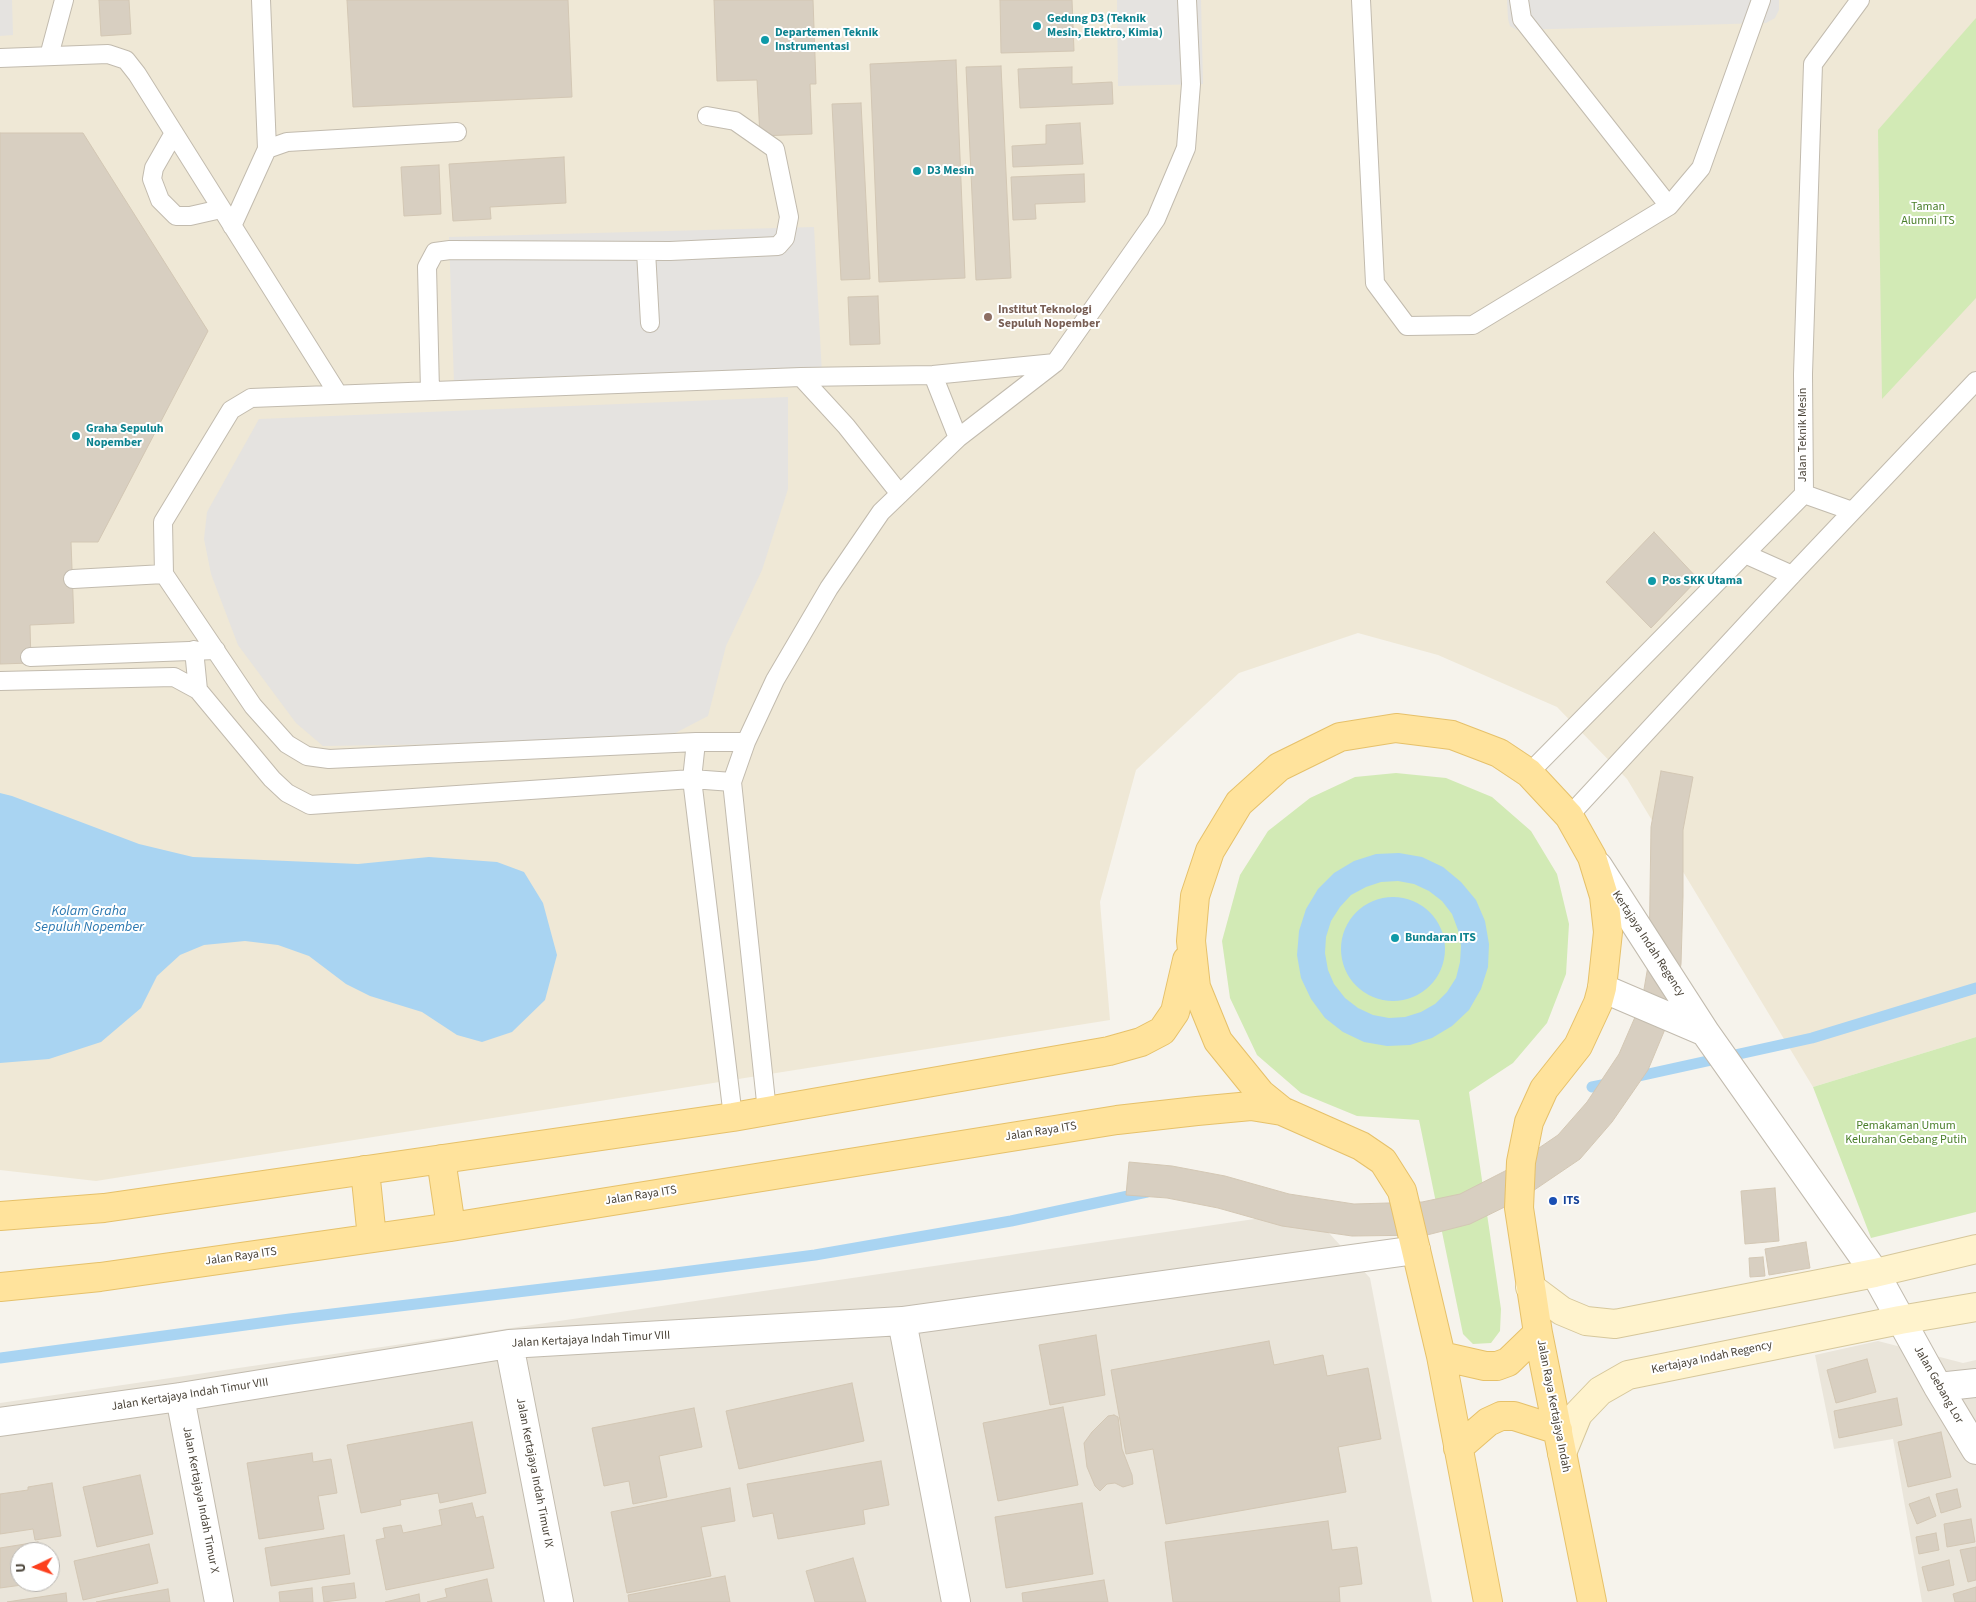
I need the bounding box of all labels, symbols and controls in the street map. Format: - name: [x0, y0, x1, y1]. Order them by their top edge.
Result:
- place label: Gedung D3 (Teknik Mesin, Elektro, Kimia): [1047, 12, 1163, 40]
- marker: Gedung D3 (Teknik Mesin, Elektro, Kimia): [1031, 20, 1043, 32]
- place label: Departemen Teknik Instrumentasi: [775, 26, 878, 54]
- marker: Departemen Teknik Instrumentasi: [759, 34, 771, 46]
- place label: D3 Mesin: [927, 164, 974, 178]
- marker: D3 Mesin: [911, 165, 923, 177]
- park label: Taman Alumni ITS: [1901, 200, 1955, 228]
- place label: Institut Teknologi Sepuluh Nopember: [998, 303, 1100, 331]
- marker: Institut Teknologi Sepuluh Nopember: [982, 311, 994, 323]
- street label: Jalan Teknik Mesin: [1796, 388, 1810, 482]
- place label: Graha Sepuluh Nopember: [86, 422, 164, 450]
- marker: Graha Sepuluh Nopember: [70, 430, 82, 442]
- place label: Pos SKK Utama: [1662, 574, 1742, 588]
- marker: Pos SKK Utama: [1646, 575, 1658, 587]
- street label: Kertajaya Indah Regency: [1608, 888, 1688, 1000]
- water label: Kolam Graha Sepuluh Nopember: [34, 904, 144, 936]
- place label: Bundaran ITS: [1405, 931, 1476, 945]
- marker: Bundaran ITS: [1389, 932, 1401, 944]
- street label: Jalan Raya ITS: [1004, 1119, 1078, 1145]
- park label: Pemakaman Umum Kelurahan Gebang Putih: [1845, 1119, 1967, 1147]
- street label: Jalan Raya ITS: [604, 1183, 678, 1209]
- place label: ITS: [1563, 1194, 1580, 1208]
- marker: ITS: [1547, 1195, 1559, 1207]
- street label: Jalan Raya ITS: [204, 1245, 278, 1269]
- street label: Jalan Kertajaya Indah Timur VIII: [511, 1329, 671, 1351]
- street label: Jalan Raya Kertajaya Indah: [1533, 1338, 1573, 1474]
- street label: Kertajaya Indah Regency: [1650, 1338, 1774, 1378]
- street label: Jalan Gebang Lor: [1910, 1344, 1966, 1426]
- street label: Jalan Kertajaya Indah Timur VIII: [110, 1375, 270, 1415]
- street label: Jalan Kertajaya Indah Timur IX: [512, 1397, 556, 1549]
- street label: Jalan Kertajaya Indah Timur X: [179, 1425, 221, 1575]
- north arrow: [10, 1542, 60, 1592]
- text: U: [11, 1563, 31, 1573]

